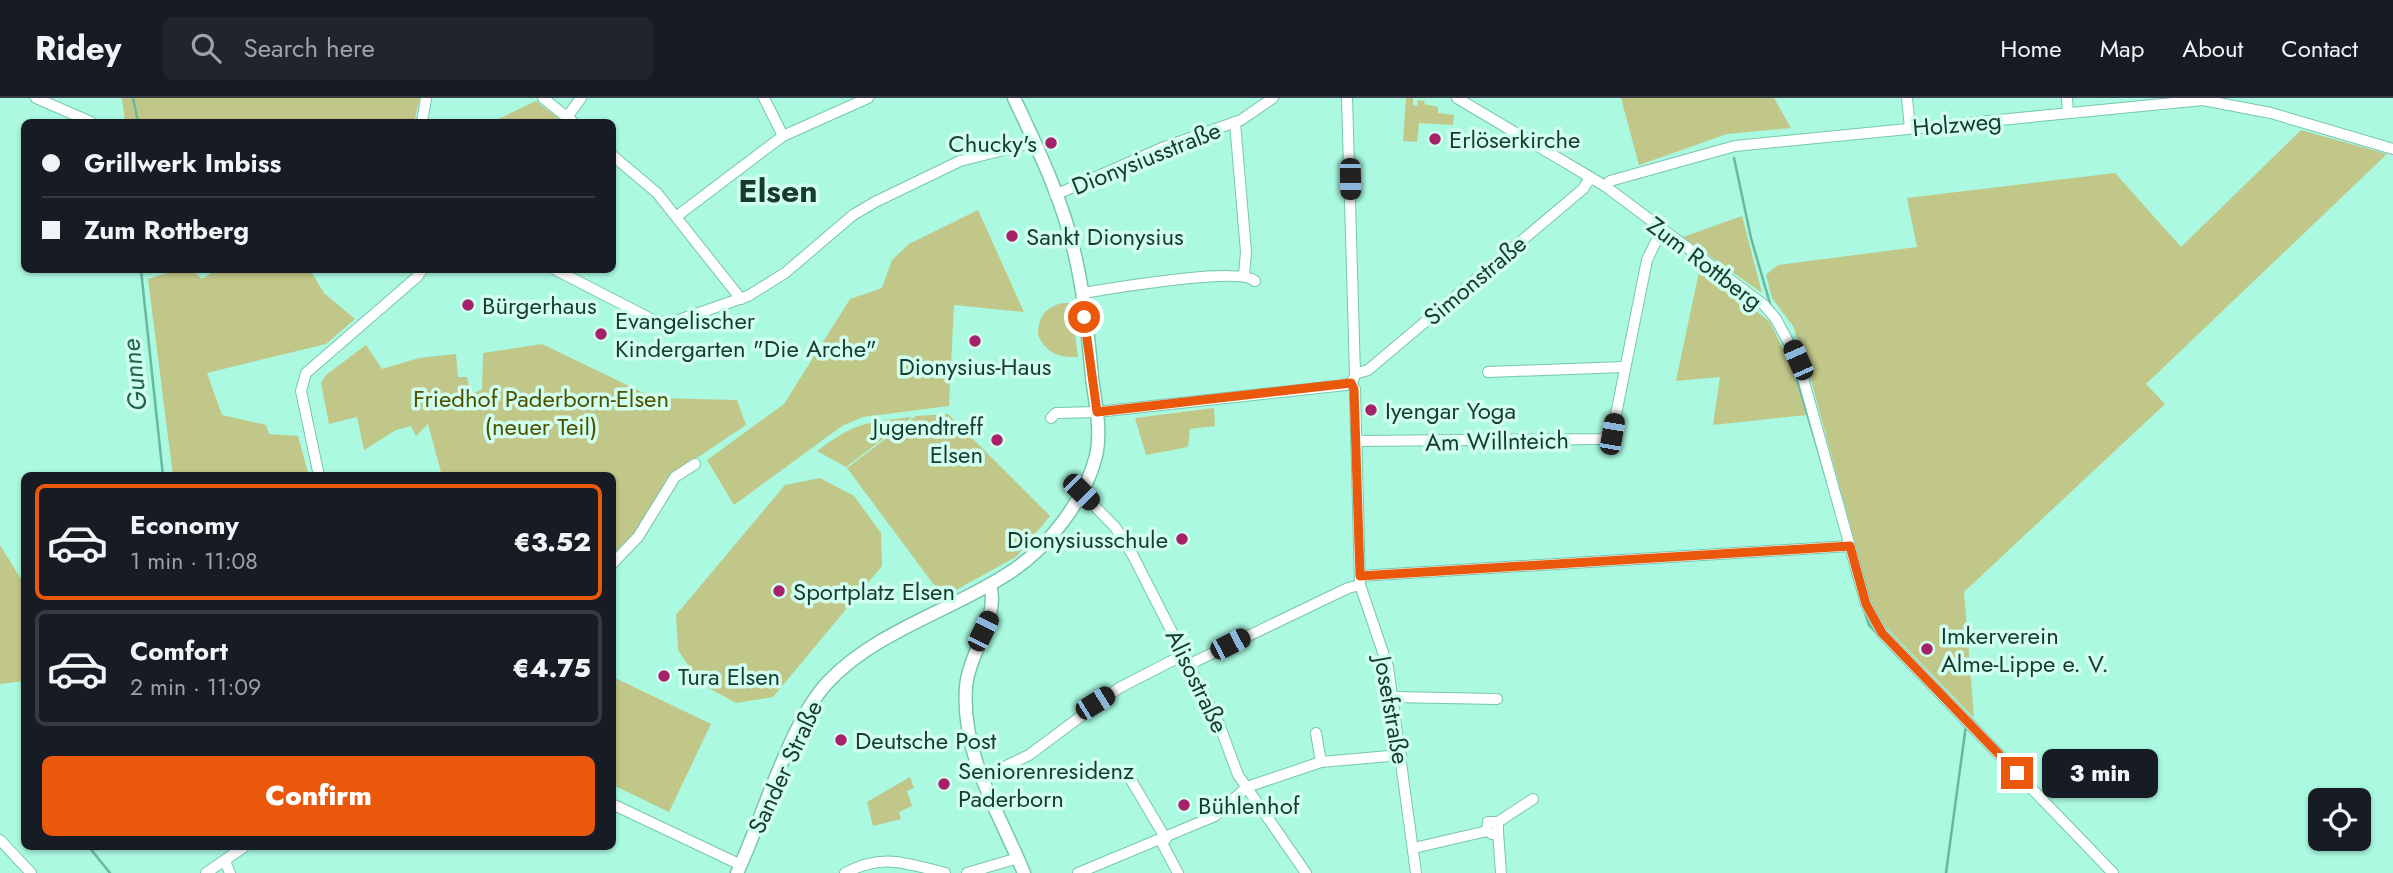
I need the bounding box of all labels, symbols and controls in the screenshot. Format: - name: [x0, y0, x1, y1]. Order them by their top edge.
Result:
- search box: [163, 17, 653, 80]
- text: Ridey: [35, 25, 121, 72]
- icon: search: [187, 29, 225, 67]
- text: Search here: [243, 29, 375, 67]
- text: Home: [2000, 31, 2062, 66]
- text: Map: [2100, 31, 2144, 66]
- text: About: [2182, 31, 2243, 66]
- text: Contact: [2281, 31, 2358, 66]
- street label: Holzweg: [1911, 103, 2003, 145]
- street label: Dionysiusstraße: [1066, 112, 1226, 204]
- place label: Erlöserkirche: [1449, 122, 1580, 157]
- place label: Chucky's: [948, 126, 1037, 161]
- marker: Erlöserkirche: [1427, 131, 1443, 147]
- marker: Chucky's: [1043, 135, 1059, 151]
- text: Grillwerk Imbiss: [84, 144, 281, 182]
- car: [1340, 158, 1361, 200]
- district label: Elsen: [738, 168, 818, 214]
- street label: Zum Rottberg: [1640, 208, 1770, 318]
- text: Zum Rottberg: [84, 211, 249, 249]
- place label: Sankt Dionysius: [1026, 219, 1184, 254]
- street label: Simonstraße: [1416, 226, 1534, 334]
- marker: Sankt Dionysius: [1004, 228, 1020, 244]
- place label: Bürgerhaus: [482, 288, 597, 323]
- marker: Bürgerhaus: [460, 297, 476, 313]
- route start: [1068, 301, 1100, 333]
- place label: Evangelischer Kindergarten "Die Arche": [615, 303, 877, 366]
- marker: Evangelischer Kindergarten "Die Arche": [593, 326, 609, 342]
- marker: Dionysius-Haus: [967, 333, 983, 349]
- water label: Gunne: [111, 337, 157, 413]
- car: [1780, 337, 1817, 383]
- place label: Dionysius-Haus: [899, 349, 1051, 384]
- park label: Friedhof Paderborn-Elsen (neuer Teil): [413, 381, 669, 444]
- place label: Iyengar Yoga: [1385, 393, 1516, 428]
- marker: Iyengar Yoga: [1363, 402, 1379, 418]
- place label: Jugendtreff Elsen: [870, 409, 984, 472]
- car: [1599, 411, 1626, 457]
- street label: Am Willnteich: [1425, 422, 1569, 460]
- marker: Jugendtreff Elsen: [989, 432, 1005, 448]
- car: [1059, 470, 1104, 514]
- text: Economy: [130, 506, 239, 544]
- icon: car: [46, 511, 109, 574]
- place label: Dionysiusschule: [1007, 522, 1168, 557]
- text: €3.52: [513, 523, 591, 561]
- marker: Dionysiusschule: [1174, 531, 1190, 547]
- text: 1 min · 11:08: [130, 544, 258, 578]
- place label: Sportplatz Elsen: [793, 574, 955, 609]
- marker: Sportplatz Elsen: [771, 583, 787, 599]
- car: [965, 608, 1002, 654]
- place label: Imkerverein Alme-Lippe e. V.: [1941, 618, 2109, 681]
- street label: Alisostraße: [1157, 623, 1237, 739]
- car: [1207, 625, 1254, 663]
- text: Comfort: [130, 632, 228, 670]
- icon: car: [46, 637, 109, 700]
- marker: Imkerverein Alme-Lippe e. V.: [1919, 641, 1935, 657]
- text: €4.75: [512, 649, 591, 687]
- street label: Josefstraße: [1365, 650, 1419, 767]
- place label: Tura Elsen: [678, 659, 780, 694]
- marker: Tura Elsen: [656, 668, 672, 684]
- text: 2 min · 11:09: [130, 670, 261, 704]
- car: [1072, 683, 1119, 723]
- street label: Sander Straße: [739, 695, 831, 839]
- place label: Deutsche Post: [855, 723, 997, 758]
- marker: Deutsche Post: [833, 732, 849, 748]
- callout: 3 min: [2042, 748, 2157, 798]
- place label: Seniorenresidenz Paderborn: [958, 753, 1134, 816]
- button: Confirm: [42, 756, 595, 836]
- text: 3 min: [2070, 756, 2130, 790]
- route end: [2001, 757, 2033, 789]
- marker: Seniorenresidenz Paderborn: [936, 776, 952, 792]
- place label: Bühlenhof: [1198, 788, 1301, 823]
- map controls: [2308, 788, 2371, 851]
- button: locate: [2308, 788, 2371, 851]
- marker: Bühlenhof: [1176, 797, 1192, 813]

